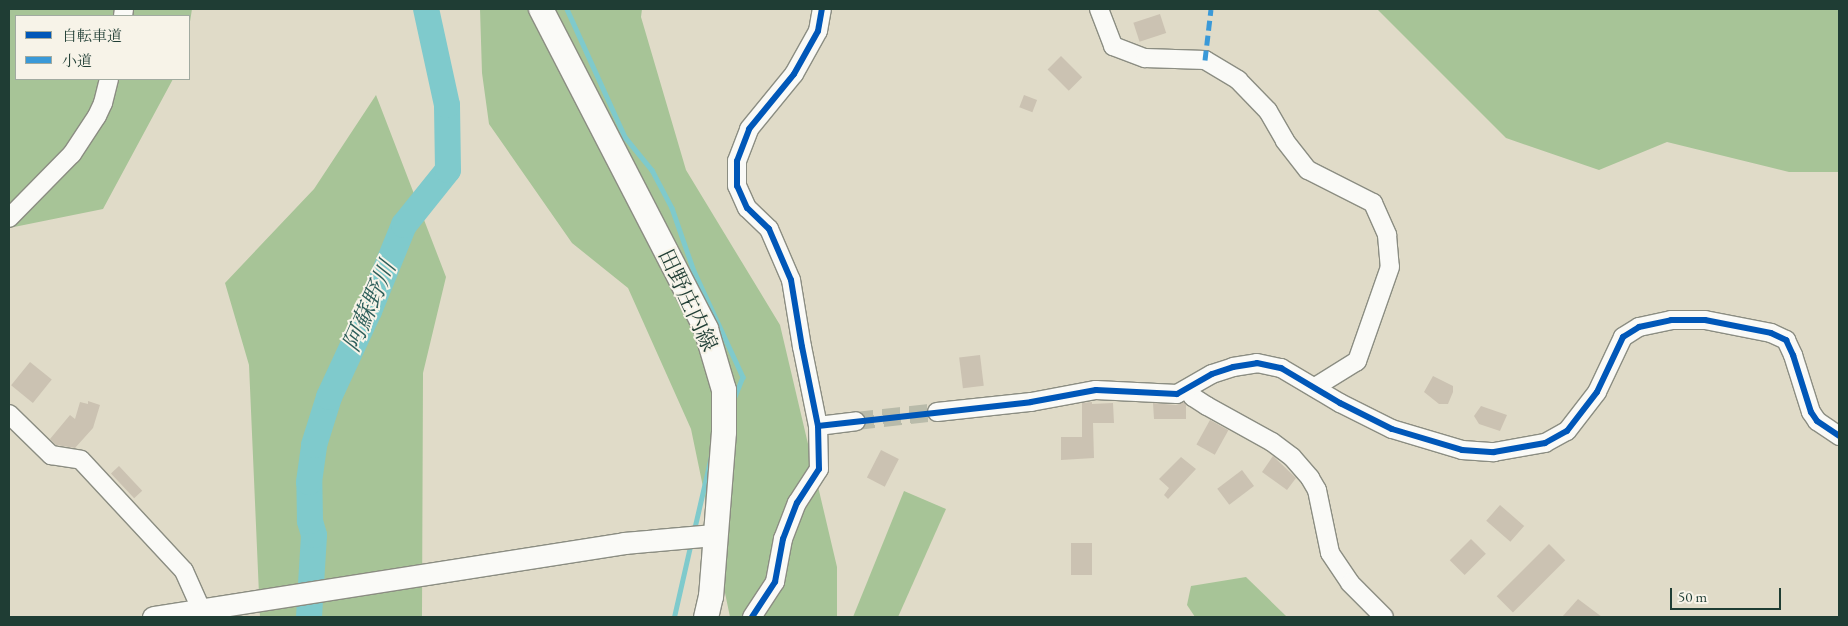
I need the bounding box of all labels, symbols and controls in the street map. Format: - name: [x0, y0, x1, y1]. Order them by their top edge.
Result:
- legend: [15, 15, 190, 80]
- text: 自転車道: [62, 26, 122, 45]
- text: 小道: [62, 51, 92, 70]
- street label: 田野庄内線: [653, 245, 723, 355]
- water label: 阿蘇野川: [336, 256, 402, 356]
- scale bar: [1673, 578, 1784, 610]
- text: 50 m: [1678, 587, 1707, 606]

